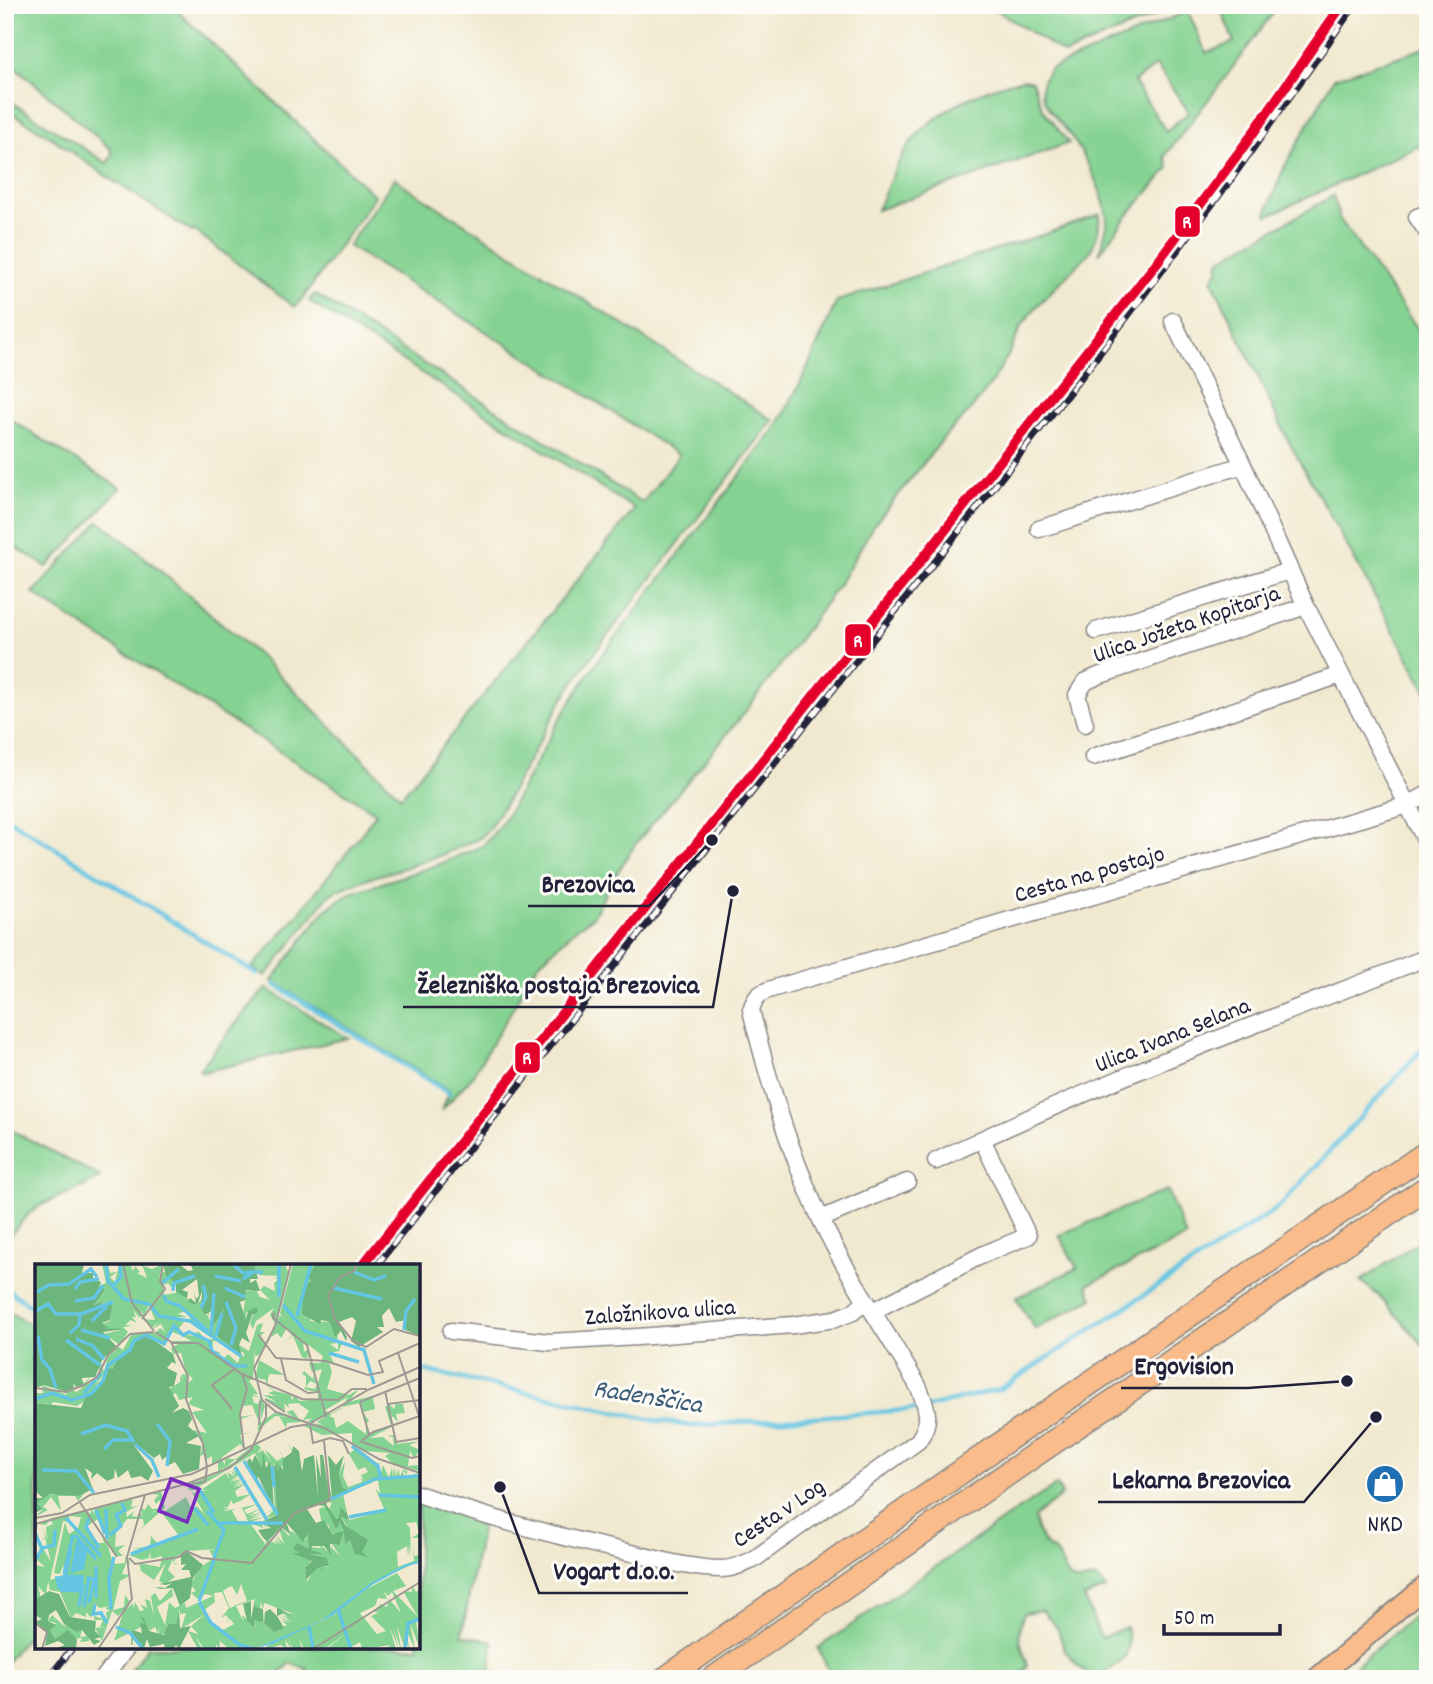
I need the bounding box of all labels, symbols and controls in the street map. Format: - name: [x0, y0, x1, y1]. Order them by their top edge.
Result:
- line badge: R: [1174, 205, 1201, 238]
- text: R: [1182, 211, 1192, 238]
- street label: Ulica Jožeta Kopitarja: [1089, 578, 1286, 674]
- line badge: R: [844, 623, 872, 657]
- text: R: [853, 630, 863, 657]
- street label: Cesta na postajo: [1011, 838, 1169, 914]
- callout: Brezovica: [528, 859, 649, 906]
- text: Brezovica: [541, 868, 635, 905]
- callout: Železniška postaja Brezovica: [403, 960, 713, 1007]
- text: Železniška postaja Brezovica: [417, 969, 700, 1006]
- street label: Ulica Ivana Selana: [1090, 990, 1257, 1083]
- line badge: R: [514, 1041, 541, 1074]
- text: R: [522, 1047, 532, 1074]
- inset map: [35, 1264, 420, 1649]
- street label: Založnikova ulica: [584, 1292, 737, 1336]
- callout: Ergovision: [1121, 1341, 1248, 1388]
- text: Ergovision: [1134, 1350, 1234, 1387]
- water label: Radenščica: [590, 1372, 706, 1426]
- callout: Lekarna Brezovica: [1098, 1455, 1304, 1502]
- shop icon: NKD: [1364, 1463, 1406, 1505]
- text: Lekarna Brezovica: [1112, 1464, 1291, 1501]
- street label: Cesta v Log: [727, 1471, 833, 1558]
- place label: NKD: [1367, 1509, 1403, 1543]
- callout: Vogart d.o.o.: [539, 1546, 688, 1593]
- text: Vogart d.o.o.: [553, 1555, 675, 1592]
- scale bar: [1164, 1593, 1279, 1637]
- text: 50 m: [1174, 1605, 1214, 1635]

